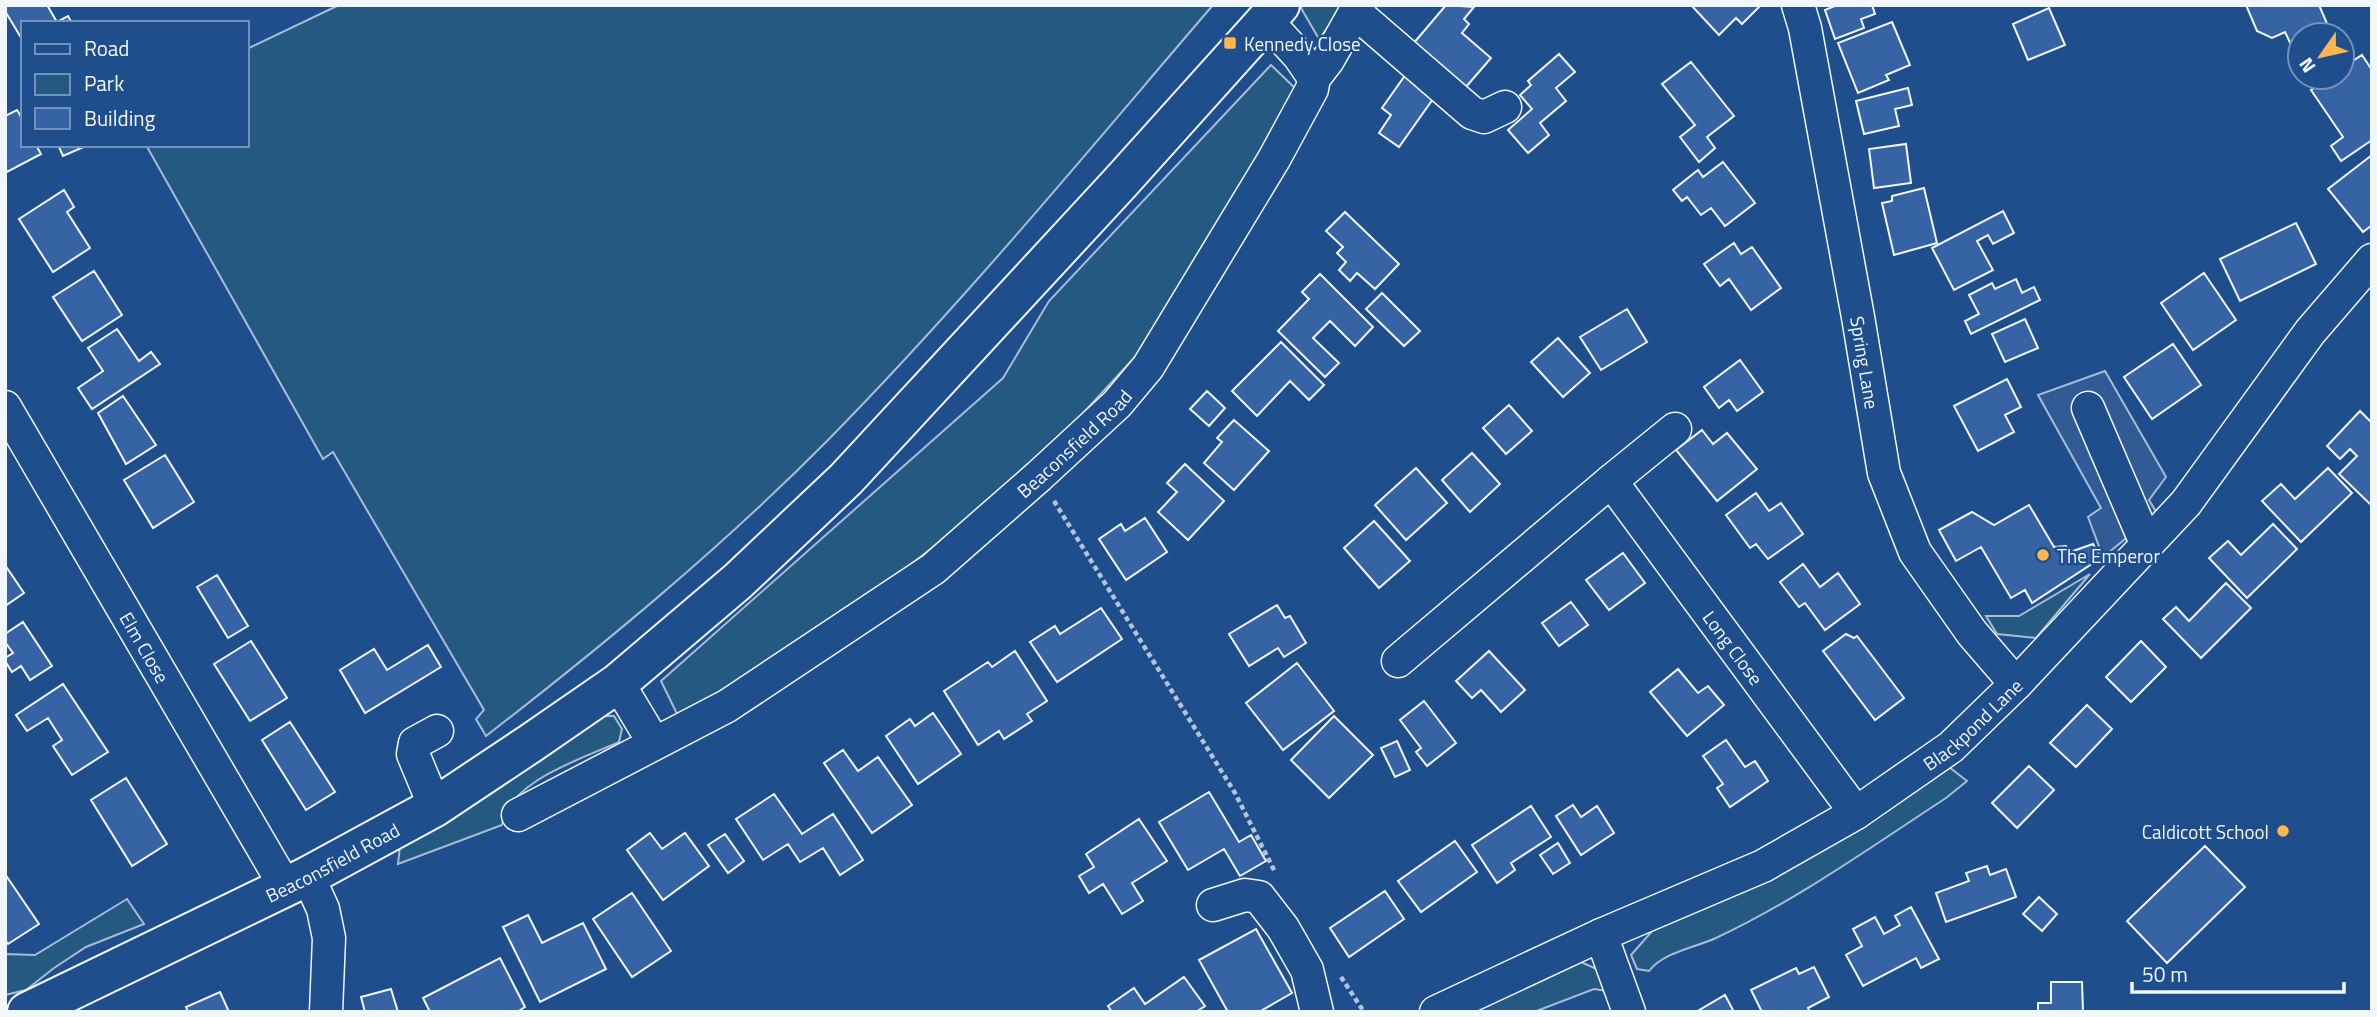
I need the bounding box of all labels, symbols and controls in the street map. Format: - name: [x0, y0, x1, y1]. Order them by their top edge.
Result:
- legend: [21, 21, 248, 147]
- north arrow: [2286, 21, 2356, 91]
- place label: Kennedy Close: [1244, 29, 1361, 58]
- text: Road: [84, 32, 129, 64]
- marker: Kennedy Close: [1222, 35, 1238, 51]
- text: N: [2291, 52, 2322, 79]
- text: Park: [84, 67, 124, 99]
- text: Building: [84, 102, 156, 134]
- street label: Spring Lane: [1844, 314, 1888, 411]
- street label: Beaconsfield Road: [1010, 383, 1138, 504]
- place label: The Emperor: [2057, 541, 2160, 570]
- marker: The Emperor: [2035, 547, 2051, 563]
- street label: Long Close: [1696, 604, 1771, 691]
- street label: Elm Close: [113, 606, 178, 688]
- street label: Blackpond Lane: [1917, 671, 2029, 777]
- street label: Beaconsfield Road: [260, 815, 404, 909]
- place label: Caldicott School: [2142, 817, 2269, 846]
- marker: Caldicott School: [2275, 823, 2291, 839]
- scale bar: [2132, 950, 2344, 994]
- text: 50 m: [2142, 958, 2188, 990]

